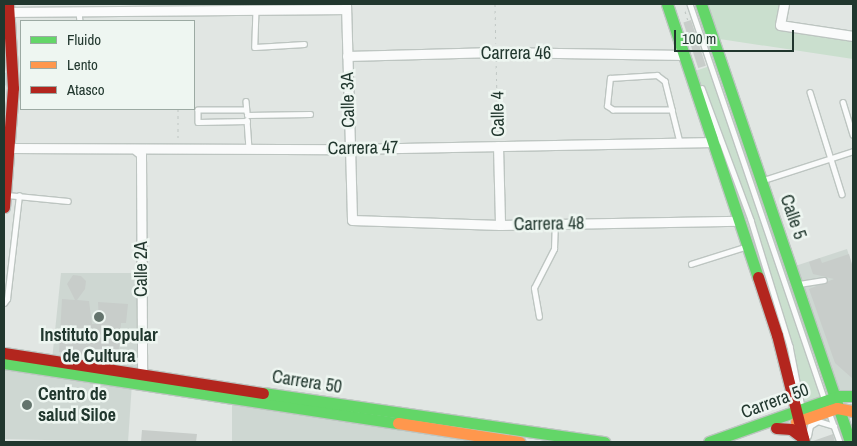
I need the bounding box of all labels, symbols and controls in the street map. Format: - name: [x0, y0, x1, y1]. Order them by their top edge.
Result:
- legend: [20, 20, 195, 110]
- scale bar: [677, 20, 797, 52]
- text: 100 m: [682, 28, 716, 49]
- text: Fluido: [67, 29, 101, 50]
- street label: Carrera 46: [481, 42, 551, 64]
- text: Lento: [67, 54, 98, 75]
- street label: Calle 3A: [337, 72, 359, 128]
- text: Atasco: [67, 79, 105, 100]
- street label: Calle 4: [487, 91, 509, 137]
- street label: Carrera 47: [328, 137, 398, 159]
- street label: Calle 5: [775, 192, 811, 242]
- street label: Carrera 48: [514, 213, 584, 235]
- street label: Calle 2A: [130, 241, 152, 297]
- marker: Instituto Popular de Cultura: [93, 311, 105, 323]
- place label: Instituto Popular de Cultura: [40, 325, 158, 368]
- street label: Carrera 50: [270, 366, 344, 398]
- street label: Carrera 50: [738, 379, 812, 423]
- place label: Centro de salud Siloe: [38, 384, 116, 426]
- marker: Centro de salud Siloe: [20, 398, 34, 412]

